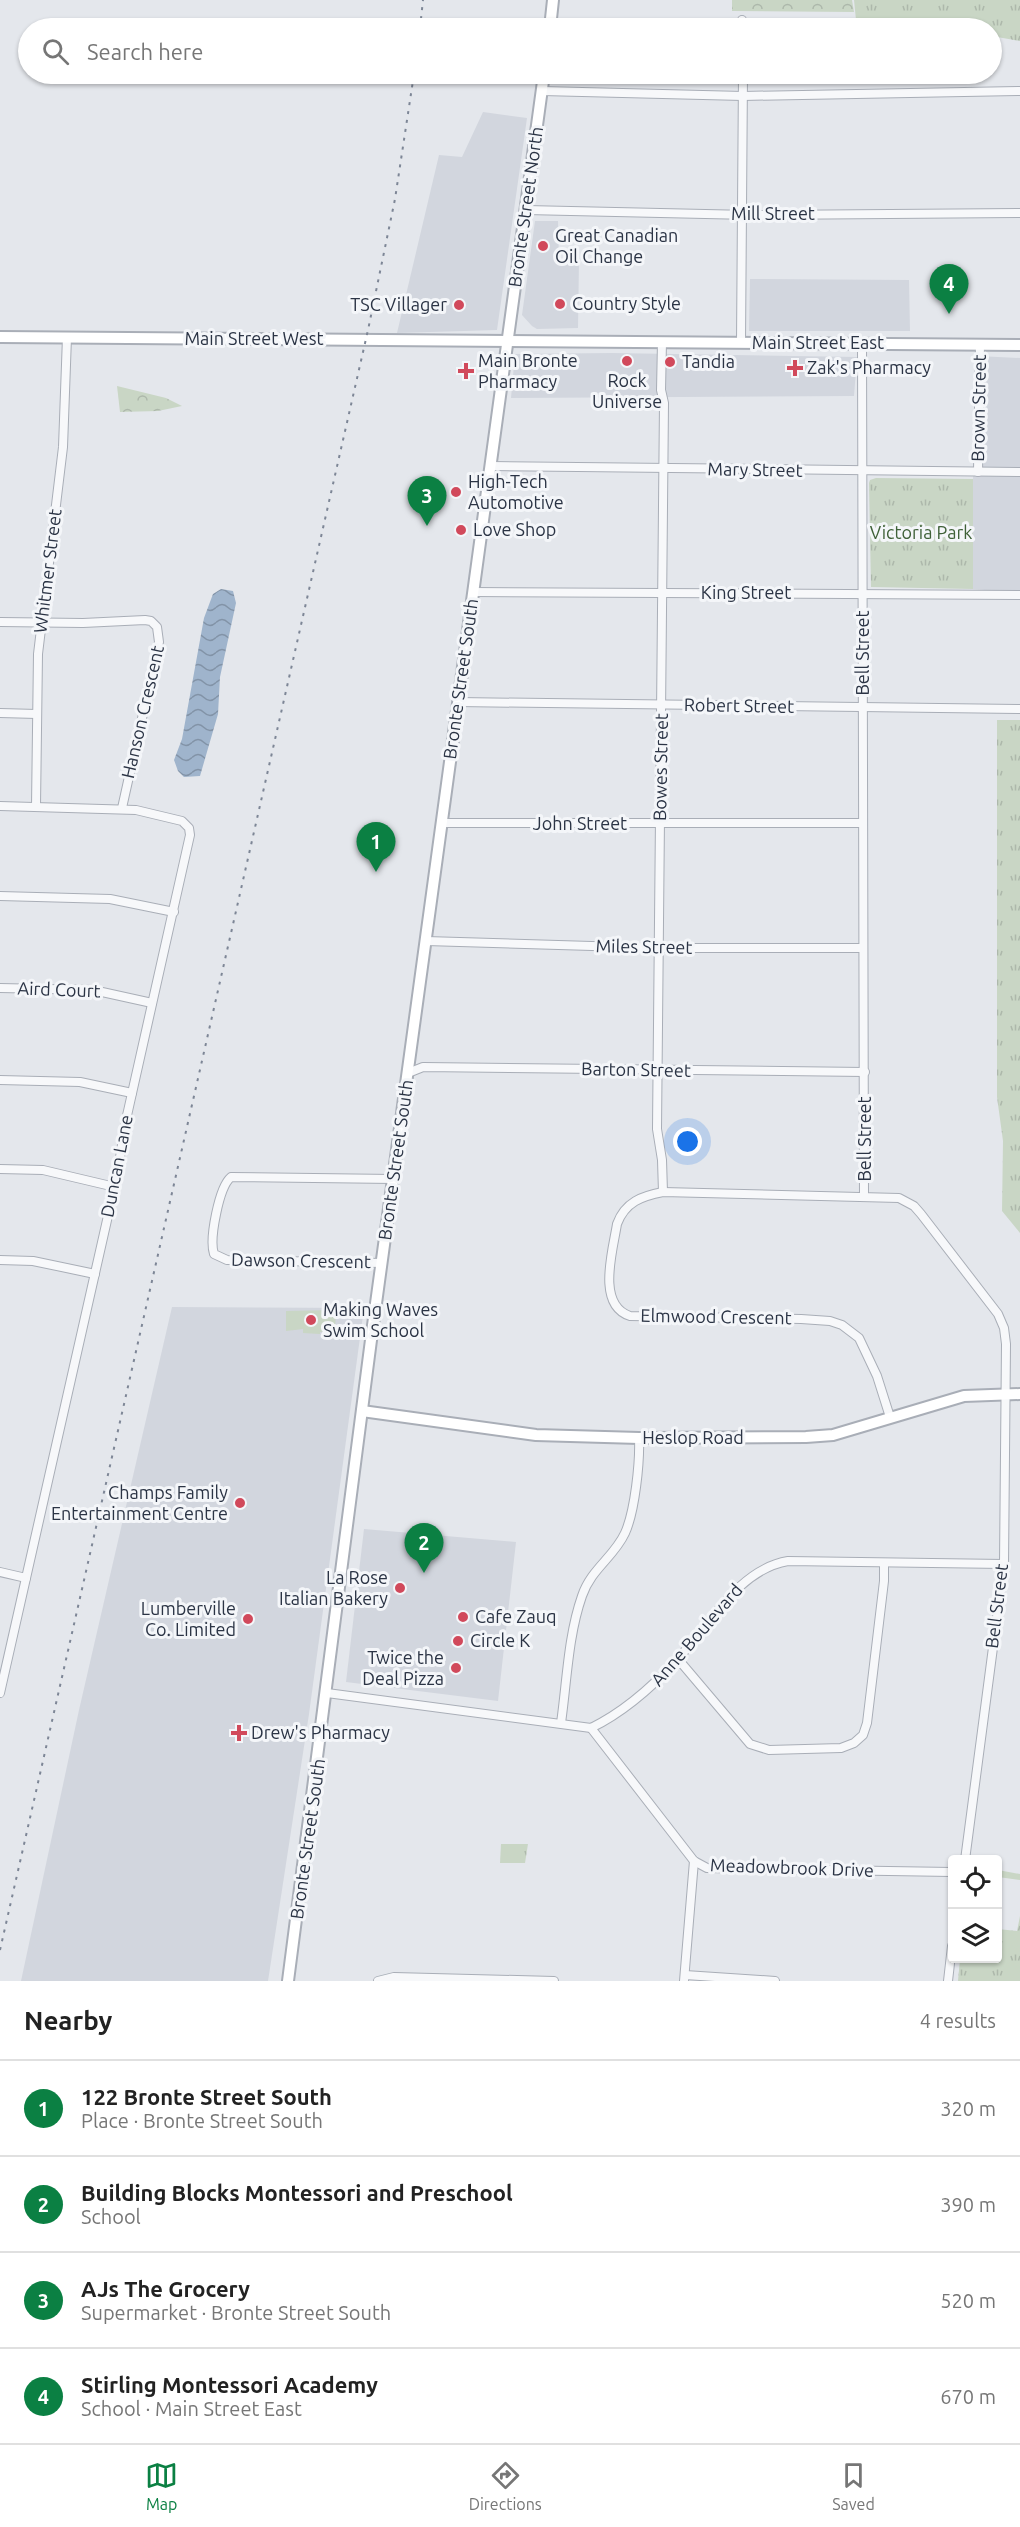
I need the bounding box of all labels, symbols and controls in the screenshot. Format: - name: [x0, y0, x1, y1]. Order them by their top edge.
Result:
- search box: [18, 18, 1002, 84]
- icon: search: [39, 35, 72, 68]
- text: Search here: [87, 39, 203, 64]
- street label: Bronte Street North: [504, 125, 546, 289]
- street label: Mill Street: [731, 203, 815, 223]
- place label: Great Canadian Oil Change: [555, 225, 678, 266]
- marker: Great Canadian Oil Change: [536, 239, 550, 253]
- pin: 4: [930, 264, 968, 314]
- place label: Country Style: [572, 293, 681, 313]
- place label: TSC Villager: [350, 294, 447, 314]
- marker: Country Style: [553, 297, 567, 311]
- marker: TSC Villager: [452, 298, 466, 312]
- street label: Main Street West: [184, 328, 324, 348]
- street label: Main Street East: [752, 332, 884, 352]
- place label: Main Bronte Pharmacy: [478, 350, 578, 391]
- place label: Tandia: [682, 351, 735, 371]
- marker: Rock Universe: [620, 354, 634, 368]
- street label: Brown Street: [967, 354, 989, 462]
- marker: Tandia: [663, 355, 677, 369]
- place label: Zak's Pharmacy: [807, 357, 931, 377]
- marker: Zak's Pharmacy: [788, 361, 802, 375]
- marker: Main Bronte Pharmacy: [459, 364, 473, 378]
- place label: Rock Universe: [592, 370, 662, 411]
- street label: Mary Street: [707, 458, 803, 480]
- place label: High-Tech Automotive: [468, 471, 564, 512]
- pin: 3: [408, 476, 446, 526]
- marker: High-Tech Automotive: [449, 485, 463, 499]
- street label: Whitmer Street: [29, 508, 65, 634]
- place label: Love Shop: [473, 519, 556, 539]
- park label: Victoria Park: [870, 522, 972, 542]
- marker: Love Shop: [454, 523, 468, 537]
- street label: King Street: [701, 582, 791, 602]
- street label: Bronte Street South: [439, 597, 481, 761]
- street label: Bell Street: [852, 610, 872, 696]
- street label: Hanson Crescent: [117, 643, 167, 780]
- street label: Robert Street: [684, 694, 794, 716]
- street label: Bowes Street: [649, 713, 671, 821]
- street label: John Street: [533, 813, 627, 833]
- pin: 1: [356, 822, 395, 872]
- street label: Miles Street: [595, 935, 693, 957]
- street label: Aird Court: [17, 978, 101, 1000]
- street label: Barton Street: [581, 1058, 691, 1080]
- street label: Bronte Street South: [374, 1078, 416, 1242]
- street label: Bell Street: [854, 1096, 874, 1182]
- street label: Duncan Lane: [96, 1113, 136, 1219]
- your location: [673, 1127, 702, 1156]
- street label: Dawson Crescent: [231, 1249, 371, 1271]
- place label: Making Waves Swim School: [323, 1299, 438, 1340]
- street label: Elmwood Crescent: [640, 1305, 792, 1327]
- marker: Making Waves Swim School: [304, 1313, 318, 1327]
- street label: Heslop Road: [642, 1427, 744, 1447]
- place label: Champs Family Entertainment Centre: [51, 1482, 228, 1523]
- marker: Champs Family Entertainment Centre: [233, 1496, 247, 1510]
- pin: 2: [404, 1524, 444, 1573]
- street label: Bell Street: [981, 1562, 1011, 1649]
- place label: La Rose Italian Bakery: [279, 1567, 388, 1608]
- street label: Anne Boulevard: [647, 1579, 746, 1689]
- marker: La Rose Italian Bakery: [393, 1581, 407, 1595]
- place label: Lumberville Co. Limited: [141, 1598, 236, 1639]
- place label: Cafe Zauq: [475, 1606, 556, 1626]
- marker: Cafe Zauq: [456, 1610, 470, 1624]
- marker: Lumberville Co. Limited: [241, 1612, 255, 1626]
- place label: Circle K: [470, 1630, 530, 1650]
- marker: Circle K: [451, 1634, 465, 1648]
- place label: Twice the Deal Pizza: [362, 1647, 444, 1688]
- marker: Twice the Deal Pizza: [449, 1661, 463, 1675]
- place label: Drew's Pharmacy: [251, 1722, 390, 1742]
- marker: Drew's Pharmacy: [232, 1726, 246, 1740]
- street label: Bronte Street South: [286, 1757, 328, 1921]
- street label: Meadowbrook Drive: [710, 1854, 874, 1880]
- map controls: [948, 1855, 1002, 1963]
- button: locate: [948, 1855, 1002, 1909]
- button: layers: [948, 1909, 1002, 1963]
- text: Nearby: [24, 2006, 112, 2035]
- text: 4 results: [920, 2009, 996, 2032]
- text: 122 Bronte Street South: [81, 2084, 332, 2109]
- text: 1: [38, 2097, 49, 2120]
- text: 320 m: [940, 2097, 996, 2120]
- text: Place · Bronte Street South: [81, 2109, 323, 2132]
- text: Building Blocks Montessori and Preschool: [81, 2180, 513, 2205]
- text: 2: [38, 2193, 49, 2216]
- text: 390 m: [940, 2193, 996, 2216]
- text: School: [81, 2205, 141, 2228]
- text: AJs The Grocery: [81, 2276, 250, 2301]
- text: 3: [38, 2289, 49, 2312]
- text: 520 m: [940, 2289, 996, 2312]
- text: Supermarket · Bronte Street South: [81, 2301, 391, 2324]
- text: Stirling Montessori Academy: [81, 2372, 378, 2397]
- text: 4: [38, 2385, 49, 2408]
- text: 670 m: [940, 2385, 996, 2408]
- text: School · Main Street East: [81, 2397, 302, 2420]
- tab: Map: [145, 2459, 178, 2513]
- tab: Directions: [469, 2459, 542, 2513]
- tab: Saved: [832, 2459, 875, 2513]

